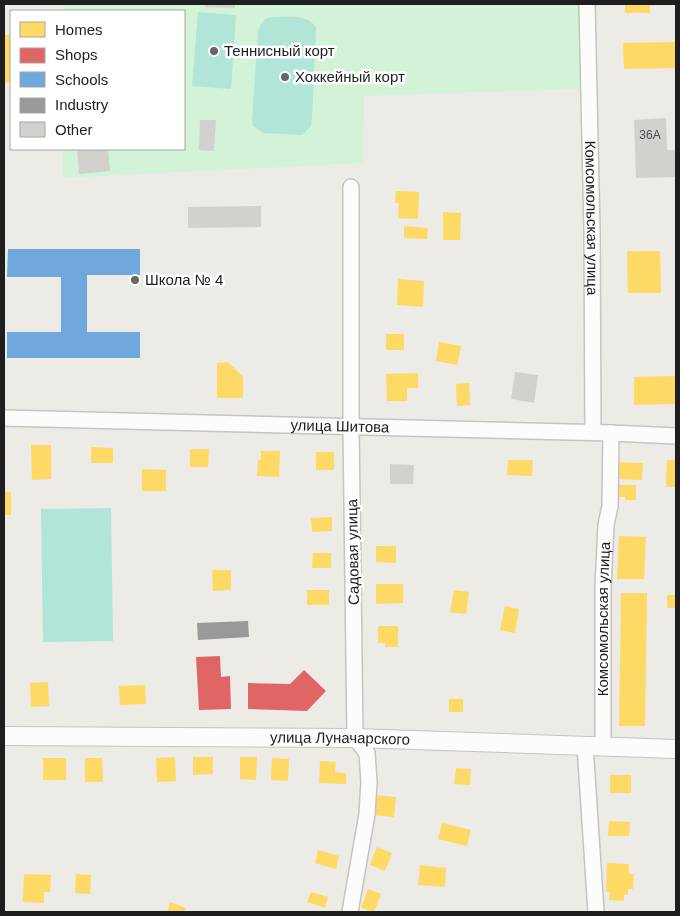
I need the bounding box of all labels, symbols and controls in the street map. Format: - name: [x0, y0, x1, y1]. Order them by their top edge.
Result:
- legend: [10, 10, 185, 150]
- text: Homes: [55, 21, 103, 38]
- place label: Теннисный корт: [224, 42, 335, 59]
- marker: Теннисный корт: [208, 45, 220, 57]
- text: Shops: [55, 46, 98, 63]
- place label: Хоккейный корт: [295, 68, 405, 85]
- text: Schools: [55, 71, 108, 88]
- marker: Хоккейный корт: [279, 71, 291, 83]
- text: Industry: [55, 96, 109, 113]
- text: Other: [55, 121, 93, 138]
- house number: 36А: [639, 128, 661, 142]
- street label: Комсомольская улица: [582, 140, 601, 296]
- place label: Школа № 4: [145, 271, 223, 288]
- marker: Школа № 4: [129, 274, 141, 286]
- street label: улица Шитова: [290, 416, 390, 436]
- street label: Садовая улица: [343, 498, 362, 605]
- street label: Комсомольская улица: [594, 541, 613, 696]
- street label: улица Луначарского: [270, 729, 410, 748]

